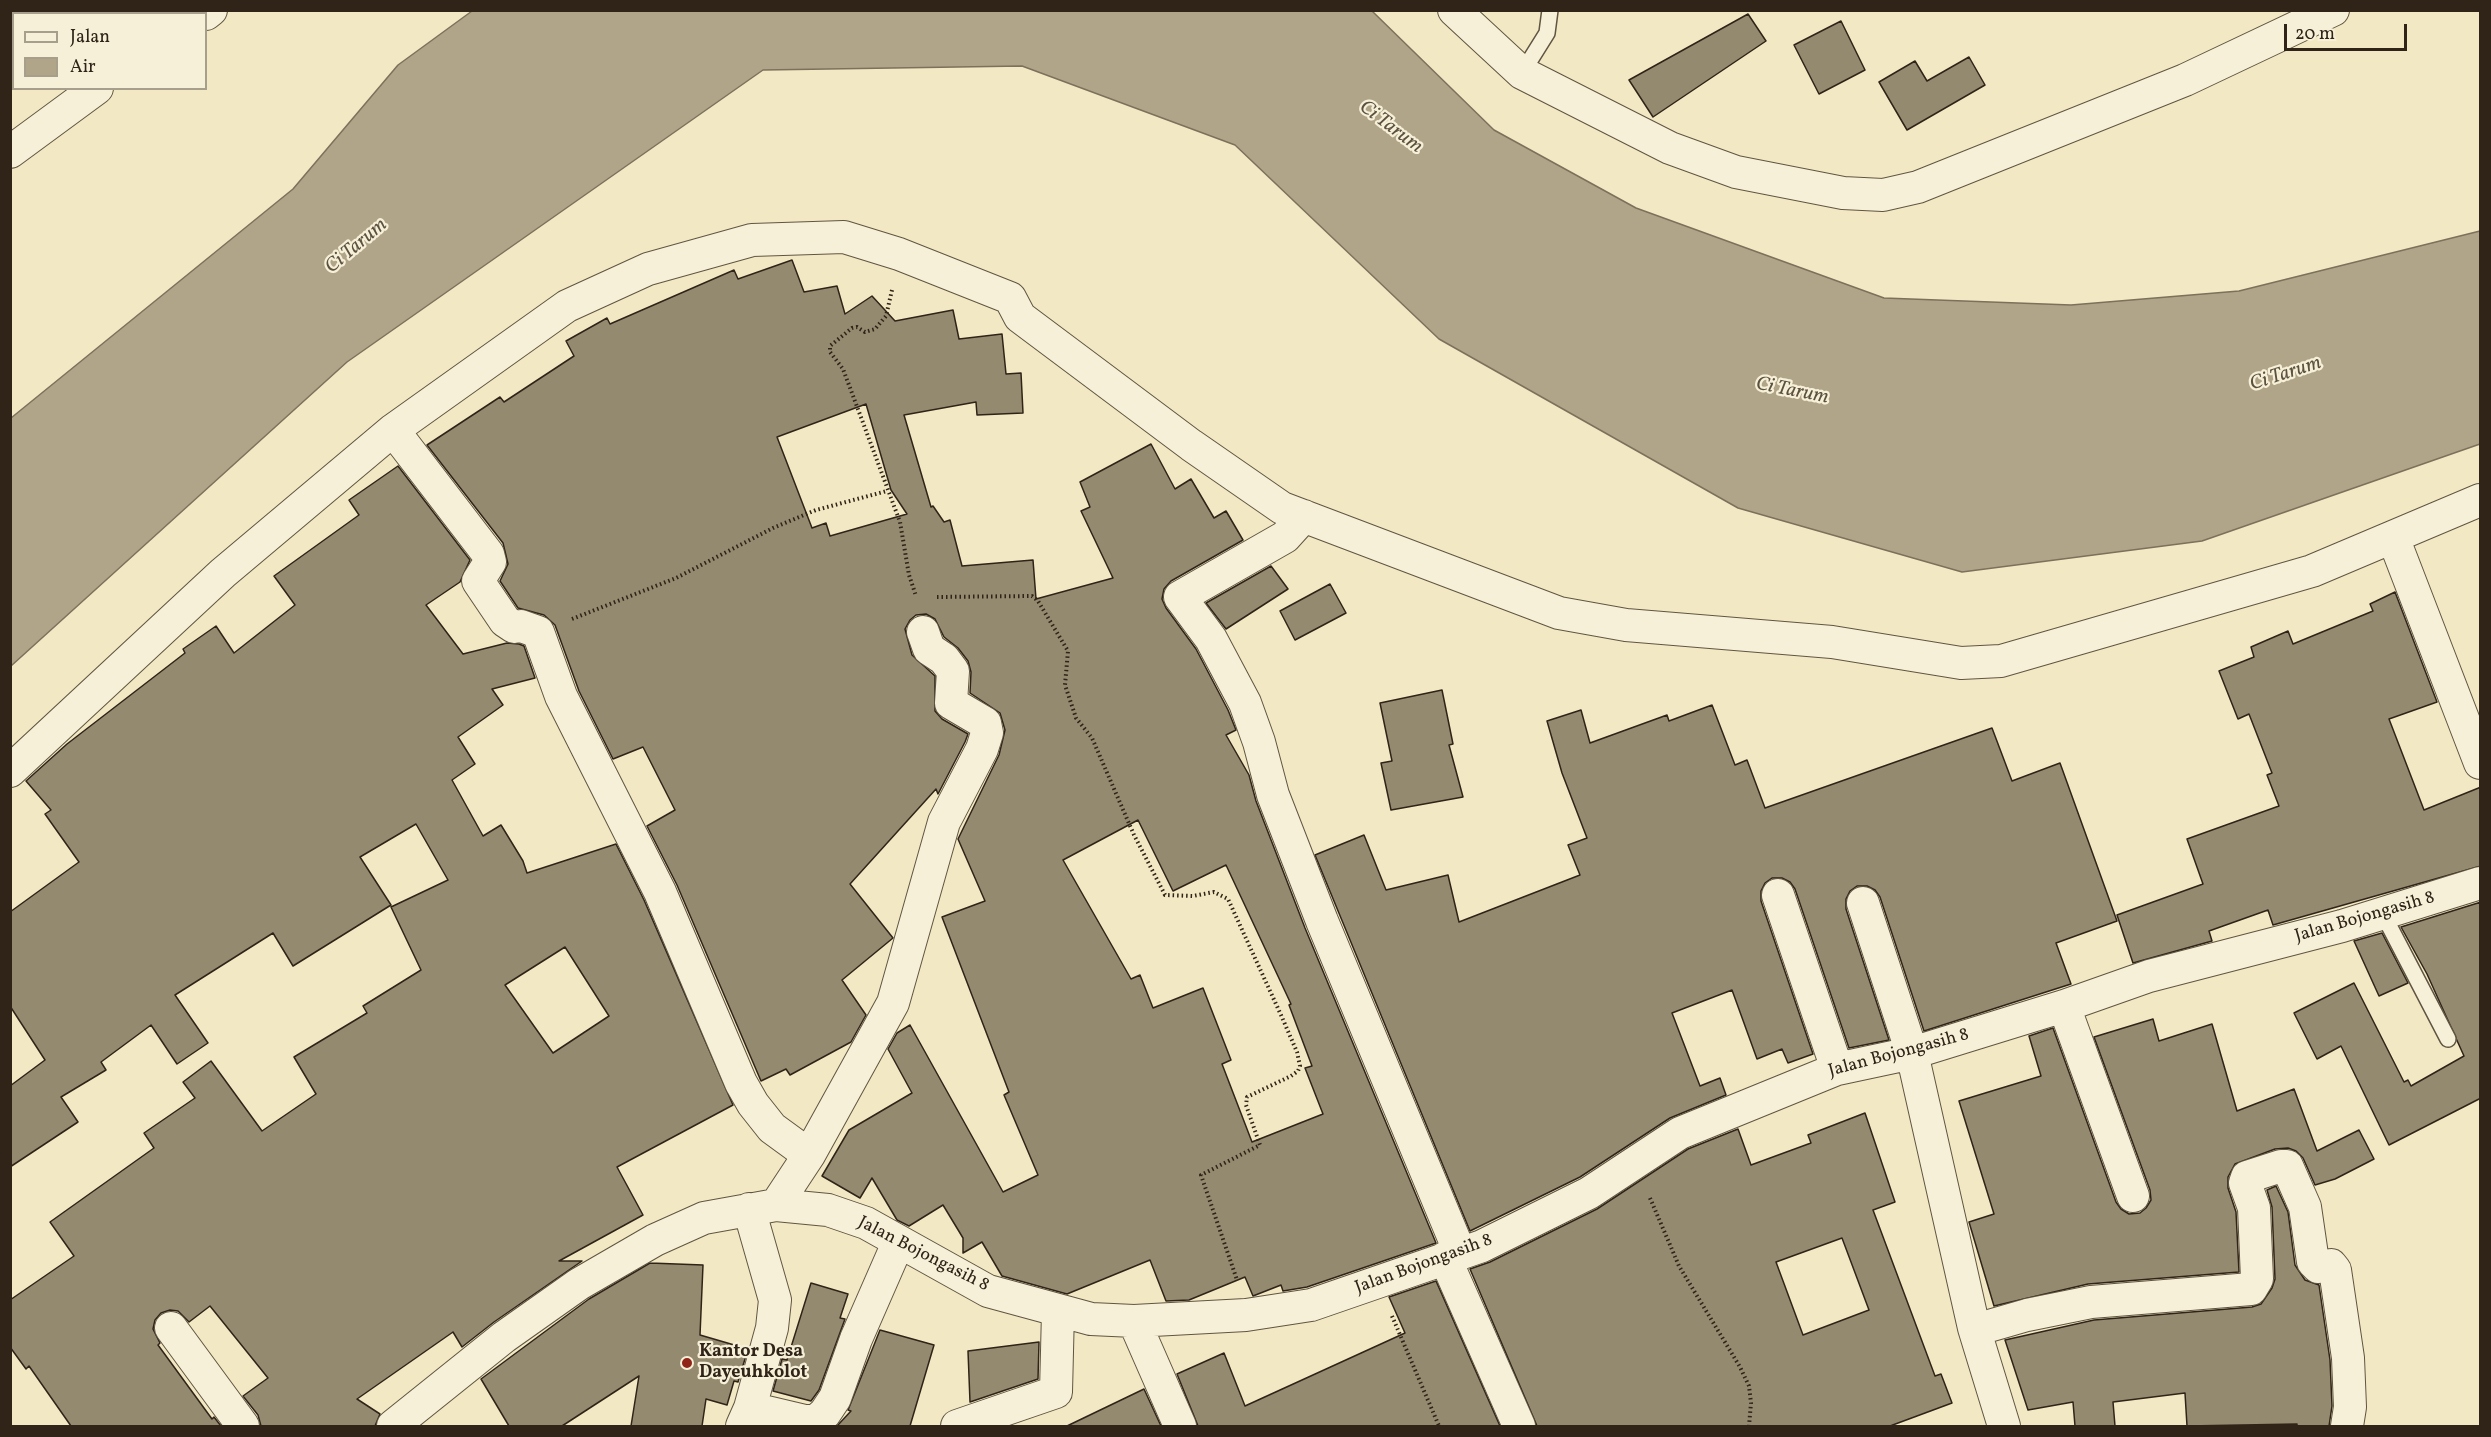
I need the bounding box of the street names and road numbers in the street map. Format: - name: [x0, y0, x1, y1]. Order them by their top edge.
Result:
- street label: Jalan Bojongasih 8: [2293, 888, 2437, 948]
- street label: Jalan Bojongasih 8: [1826, 1025, 1972, 1083]
- street label: Jalan Bojongasih 8: [854, 1213, 992, 1297]
- street label: Jalan Bojongasih 8: [1352, 1230, 1496, 1300]

